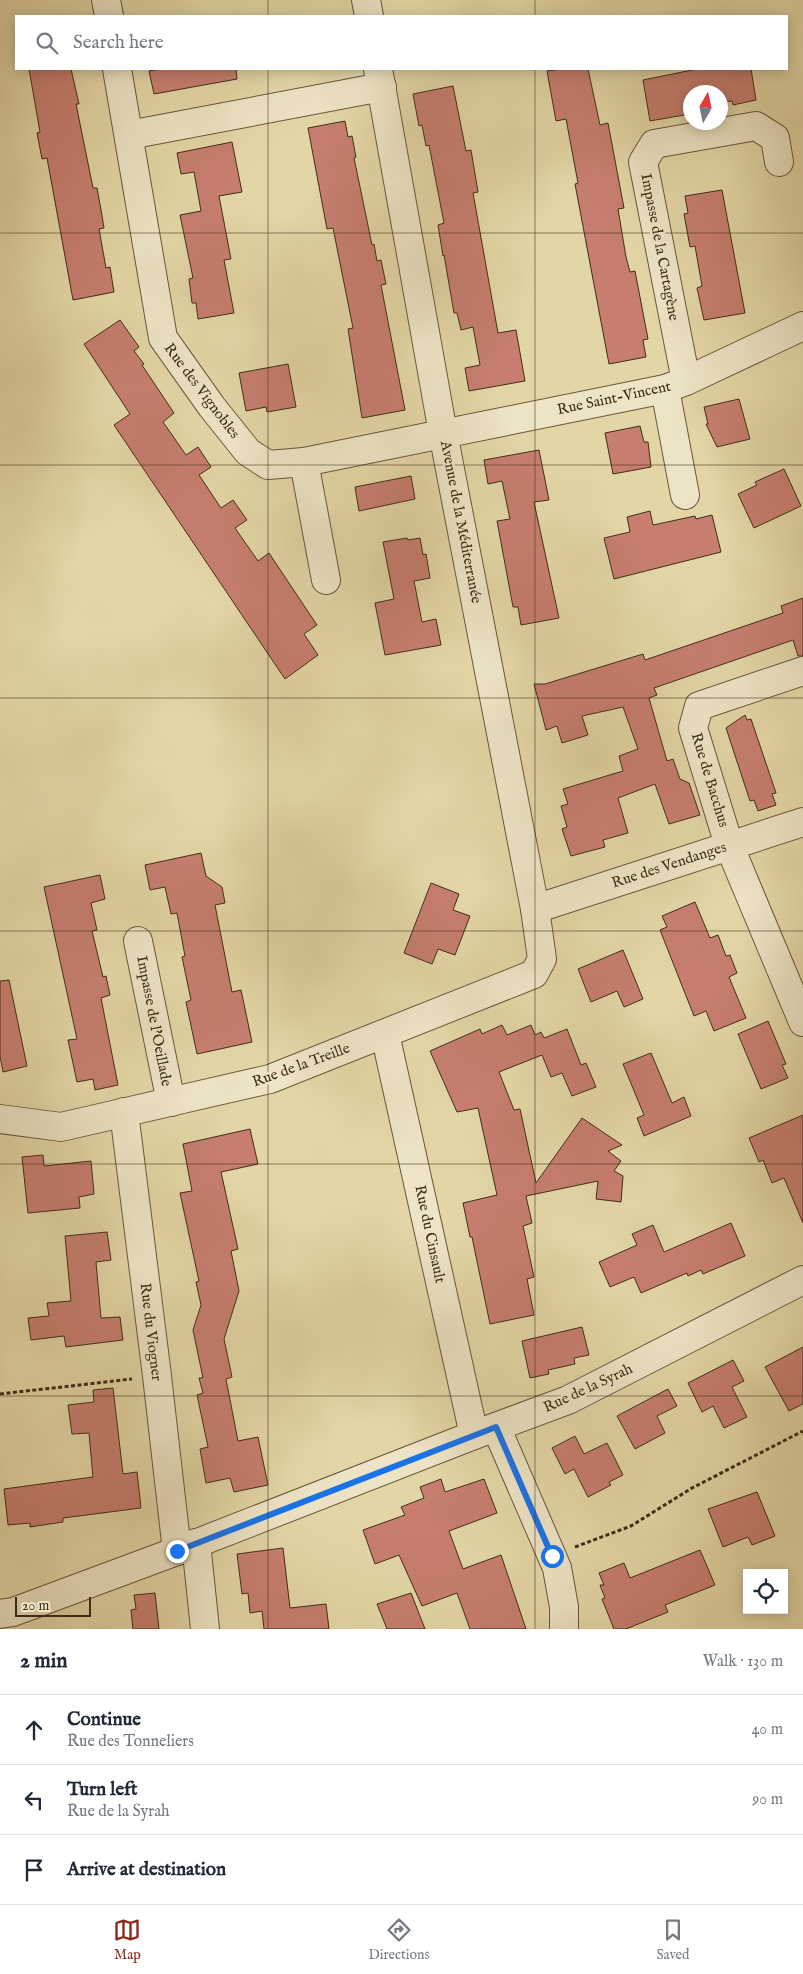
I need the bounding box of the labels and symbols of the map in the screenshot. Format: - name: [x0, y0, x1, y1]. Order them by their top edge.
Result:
- north arrow: [683, 85, 728, 130]
- street label: Impasse de la Cartagène: [636, 172, 684, 322]
- street label: Rue des Vignobles: [160, 339, 244, 443]
- street label: Rue Saint-Vincent: [555, 377, 673, 419]
- street label: Avenue de la Méditerranée: [436, 438, 486, 605]
- street label: Rue de Bacchus: [687, 731, 733, 829]
- street label: Rue des Vendanges: [609, 838, 729, 892]
- street label: Impasse de l'Oeillade: [132, 954, 176, 1088]
- street label: Rue de la Treille: [250, 1039, 353, 1091]
- street label: Rue du Cinsault: [410, 1183, 450, 1285]
- street label: Rue du Viogner: [136, 1282, 167, 1383]
- street label: Rue de la Syrah: [540, 1359, 636, 1417]
- route end: [166, 1540, 189, 1563]
- route start: [541, 1545, 564, 1568]
- scale bar: [15, 1594, 91, 1617]

